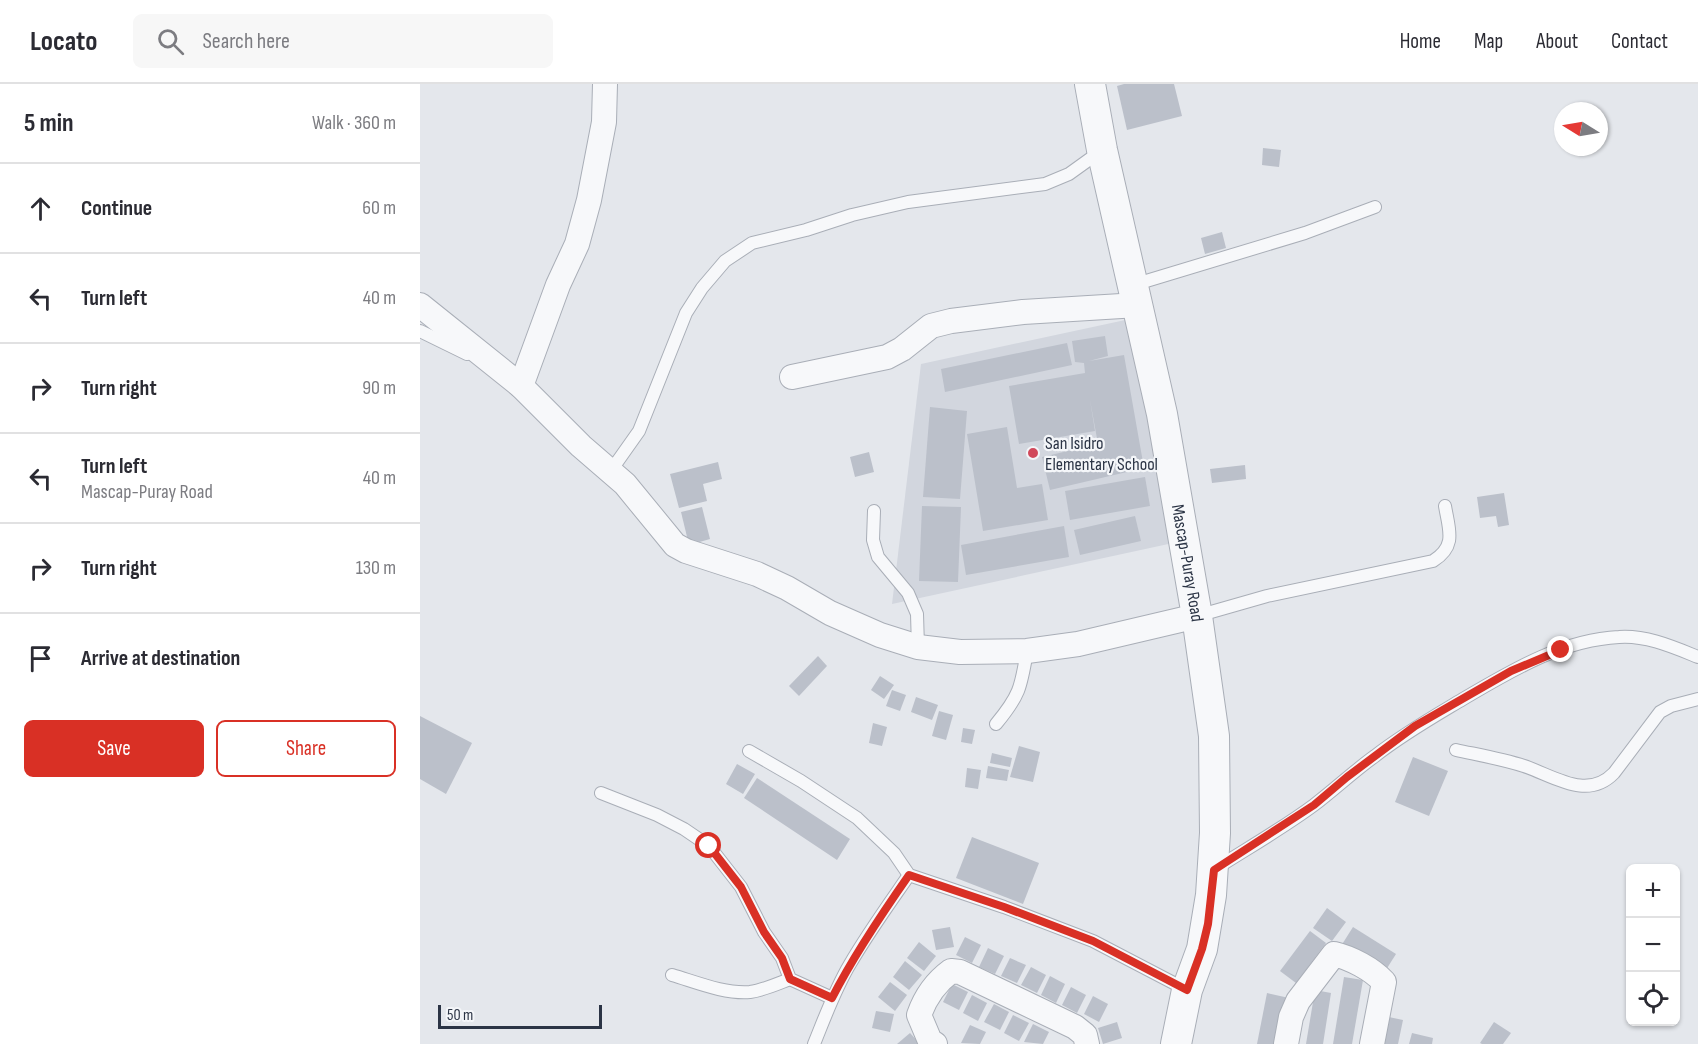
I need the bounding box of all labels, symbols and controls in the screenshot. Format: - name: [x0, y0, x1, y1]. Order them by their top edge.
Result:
- search box: [133, 14, 553, 68]
- text: Locato: [30, 25, 97, 58]
- icon: search: [154, 25, 187, 58]
- text: Search here: [202, 28, 290, 55]
- text: Home: [1400, 29, 1441, 54]
- text: Map: [1474, 29, 1503, 54]
- text: About: [1536, 29, 1578, 54]
- text: Contact: [1611, 29, 1668, 54]
- north arrow: [1554, 102, 1608, 156]
- text: 5 min: [24, 108, 74, 139]
- text: Walk · 360 m: [312, 111, 396, 135]
- icon: ahead: [24, 192, 57, 225]
- text: Continue: [81, 195, 152, 222]
- text: 60 m: [362, 196, 396, 220]
- icon: left: [24, 282, 57, 315]
- text: Turn left: [81, 285, 147, 312]
- text: 40 m: [363, 286, 396, 310]
- icon: right: [24, 372, 57, 405]
- text: Turn right: [81, 375, 157, 402]
- text: 90 m: [362, 376, 396, 400]
- place label: San Isidro Elementary School: [1045, 433, 1158, 475]
- marker: San Isidro Elementary School: [1026, 446, 1040, 460]
- text: Turn left: [81, 453, 147, 480]
- icon: left: [24, 462, 57, 495]
- text: 40 m: [363, 466, 396, 490]
- text: Mascap-Puray Road: [81, 480, 213, 504]
- street label: Mascap-Puray Road: [1167, 503, 1208, 623]
- icon: right: [24, 552, 57, 585]
- text: Turn right: [81, 555, 157, 582]
- text: 130 m: [356, 556, 396, 580]
- route end: [1547, 636, 1573, 662]
- icon: arrive: [24, 642, 57, 675]
- text: Arrive at destination: [81, 645, 240, 672]
- button: Save: [24, 720, 204, 777]
- button: Share: [216, 720, 396, 777]
- route start: [695, 832, 721, 858]
- map controls: [1626, 864, 1680, 1026]
- button: +: [1626, 864, 1680, 918]
- button: −: [1626, 918, 1680, 972]
- button: locate: [1626, 972, 1680, 1026]
- scale bar: [438, 1002, 602, 1030]
- text: 50 m: [447, 1006, 473, 1025]

